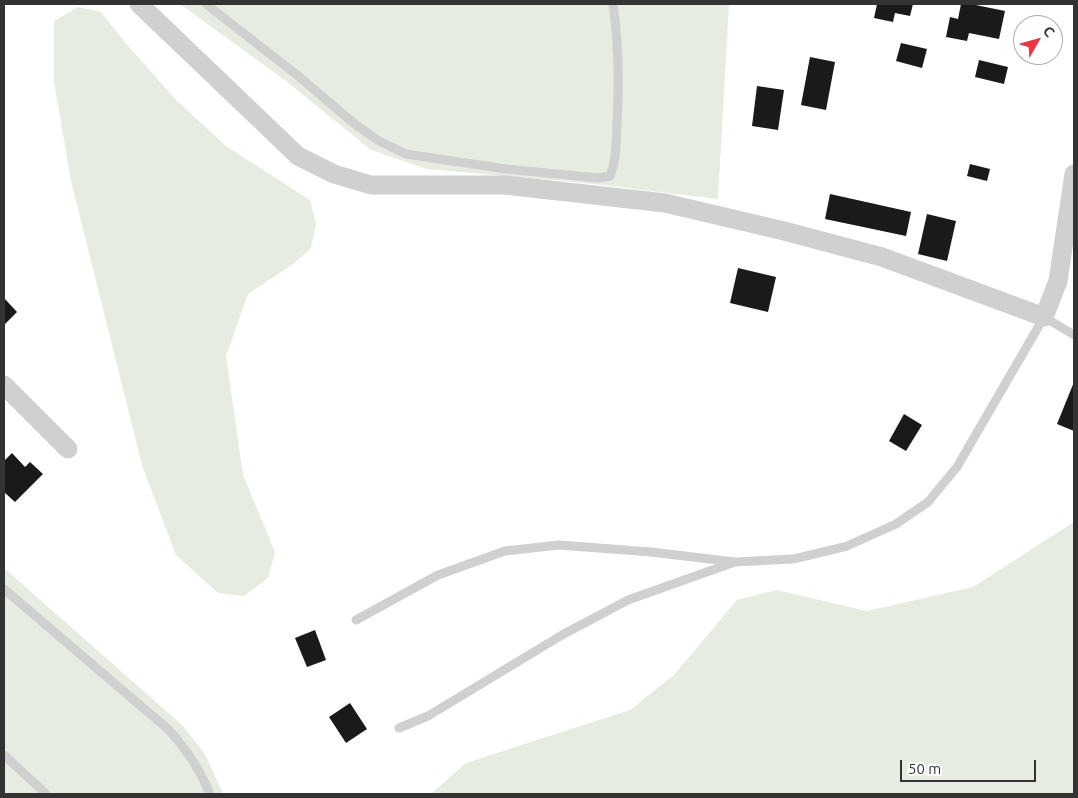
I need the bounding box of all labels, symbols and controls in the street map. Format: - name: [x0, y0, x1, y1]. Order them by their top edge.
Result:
- north arrow: [1013, 15, 1063, 65]
- text: С: [1040, 23, 1058, 40]
- scale bar: [903, 750, 1039, 782]
- text: 50 m: [908, 760, 941, 777]

